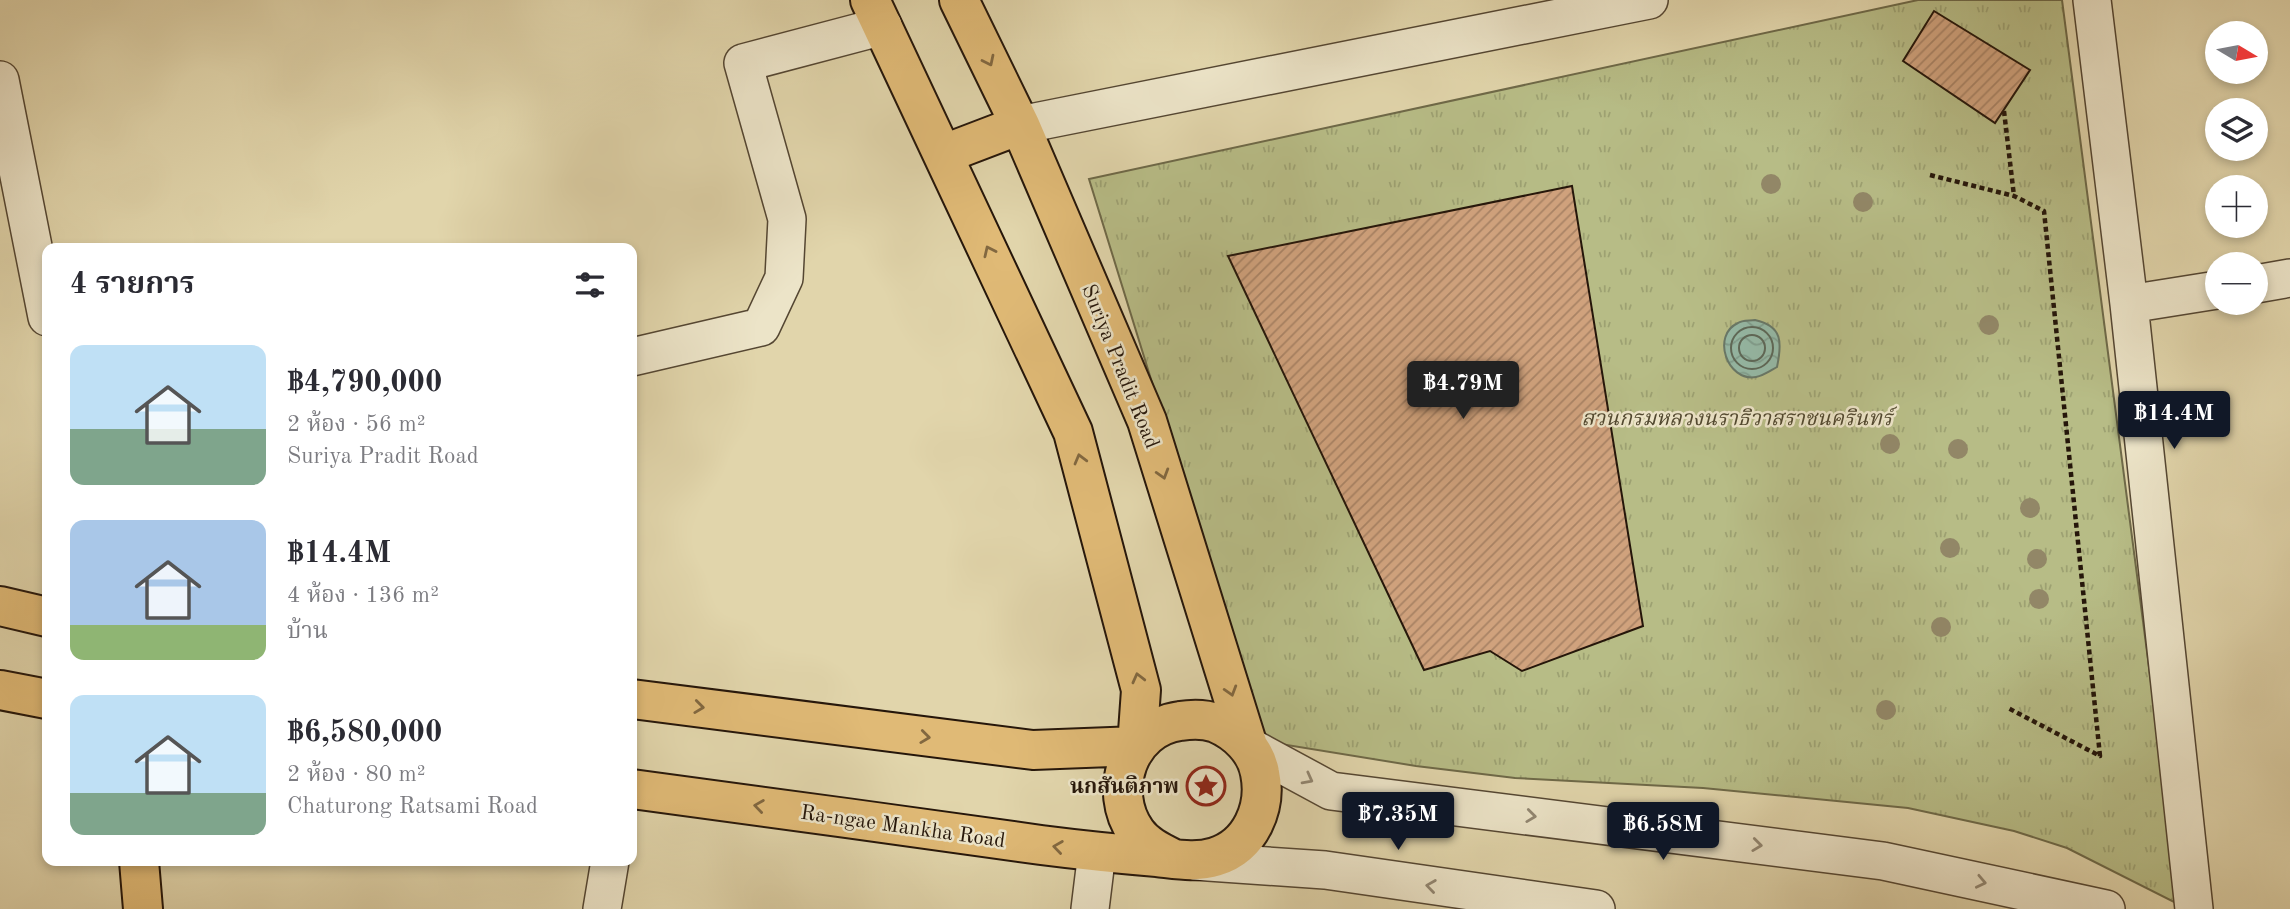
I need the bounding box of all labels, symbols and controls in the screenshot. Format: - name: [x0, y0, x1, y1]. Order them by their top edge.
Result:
- north arrow: [2205, 21, 2268, 84]
- map controls: [2205, 21, 2268, 315]
- one-way arrow: [980, 54, 994, 66]
- button: layers: [2205, 98, 2268, 161]
- button: +: [2205, 175, 2268, 238]
- one-way arrow: [983, 245, 997, 258]
- button: −: [2205, 252, 2268, 315]
- icon: filters: [571, 266, 609, 304]
- text: 4 รายการ: [70, 270, 195, 300]
- street label: Suriya Pradit Road: [1077, 281, 1162, 452]
- pin: ฿4.79M: [1406, 362, 1520, 421]
- text: ฿4,790,000: [287, 368, 442, 398]
- text: ฿4.79M: [1423, 372, 1503, 395]
- icon: home: [126, 373, 210, 457]
- pin: ฿14.4M: [2117, 392, 2231, 451]
- text: ฿14.4M: [2134, 402, 2214, 425]
- park label: สวนกรมหลวงนราธิวาสราชนครินทร์: [1582, 406, 1898, 430]
- text: 2 ห้อง · 56 m²: [287, 413, 426, 436]
- text: Suriya Pradit Road: [287, 445, 479, 468]
- one-way arrow: [1074, 453, 1088, 465]
- one-way arrow: [1155, 467, 1169, 479]
- text: ฿14.4M: [287, 539, 391, 569]
- icon: home: [126, 548, 210, 632]
- text: 4 ห้อง · 136 m²: [287, 584, 439, 607]
- text: บ้าน: [287, 620, 328, 643]
- one-way arrow: [1132, 673, 1146, 685]
- one-way arrow: [1222, 684, 1237, 696]
- one-way arrow: [694, 700, 705, 715]
- text: ฿6,580,000: [287, 718, 442, 748]
- icon: home: [126, 723, 210, 807]
- one-way arrow: [919, 729, 931, 744]
- text: 2 ห้อง · 80 m²: [287, 763, 426, 786]
- place icon: นกสันติภาพ: [1185, 765, 1227, 807]
- one-way arrow: [1301, 771, 1313, 784]
- place label: นกสันติภาพ: [1070, 775, 1179, 798]
- pin: ฿7.35M: [1341, 792, 1455, 852]
- text: Chaturong Ratsami Road: [287, 795, 538, 818]
- one-way arrow: [753, 799, 765, 814]
- pin: ฿6.58M: [1606, 802, 1720, 862]
- street label: Ra-ngae Mankha Road: [799, 803, 1007, 852]
- text: ฿7.35M: [1358, 803, 1438, 826]
- one-way arrow: [1525, 809, 1537, 824]
- text: ฿6.58M: [1623, 813, 1703, 836]
- one-way arrow: [1751, 837, 1762, 852]
- one-way arrow: [1052, 839, 1063, 854]
- one-way arrow: [1975, 874, 1987, 888]
- one-way arrow: [1425, 878, 1437, 893]

